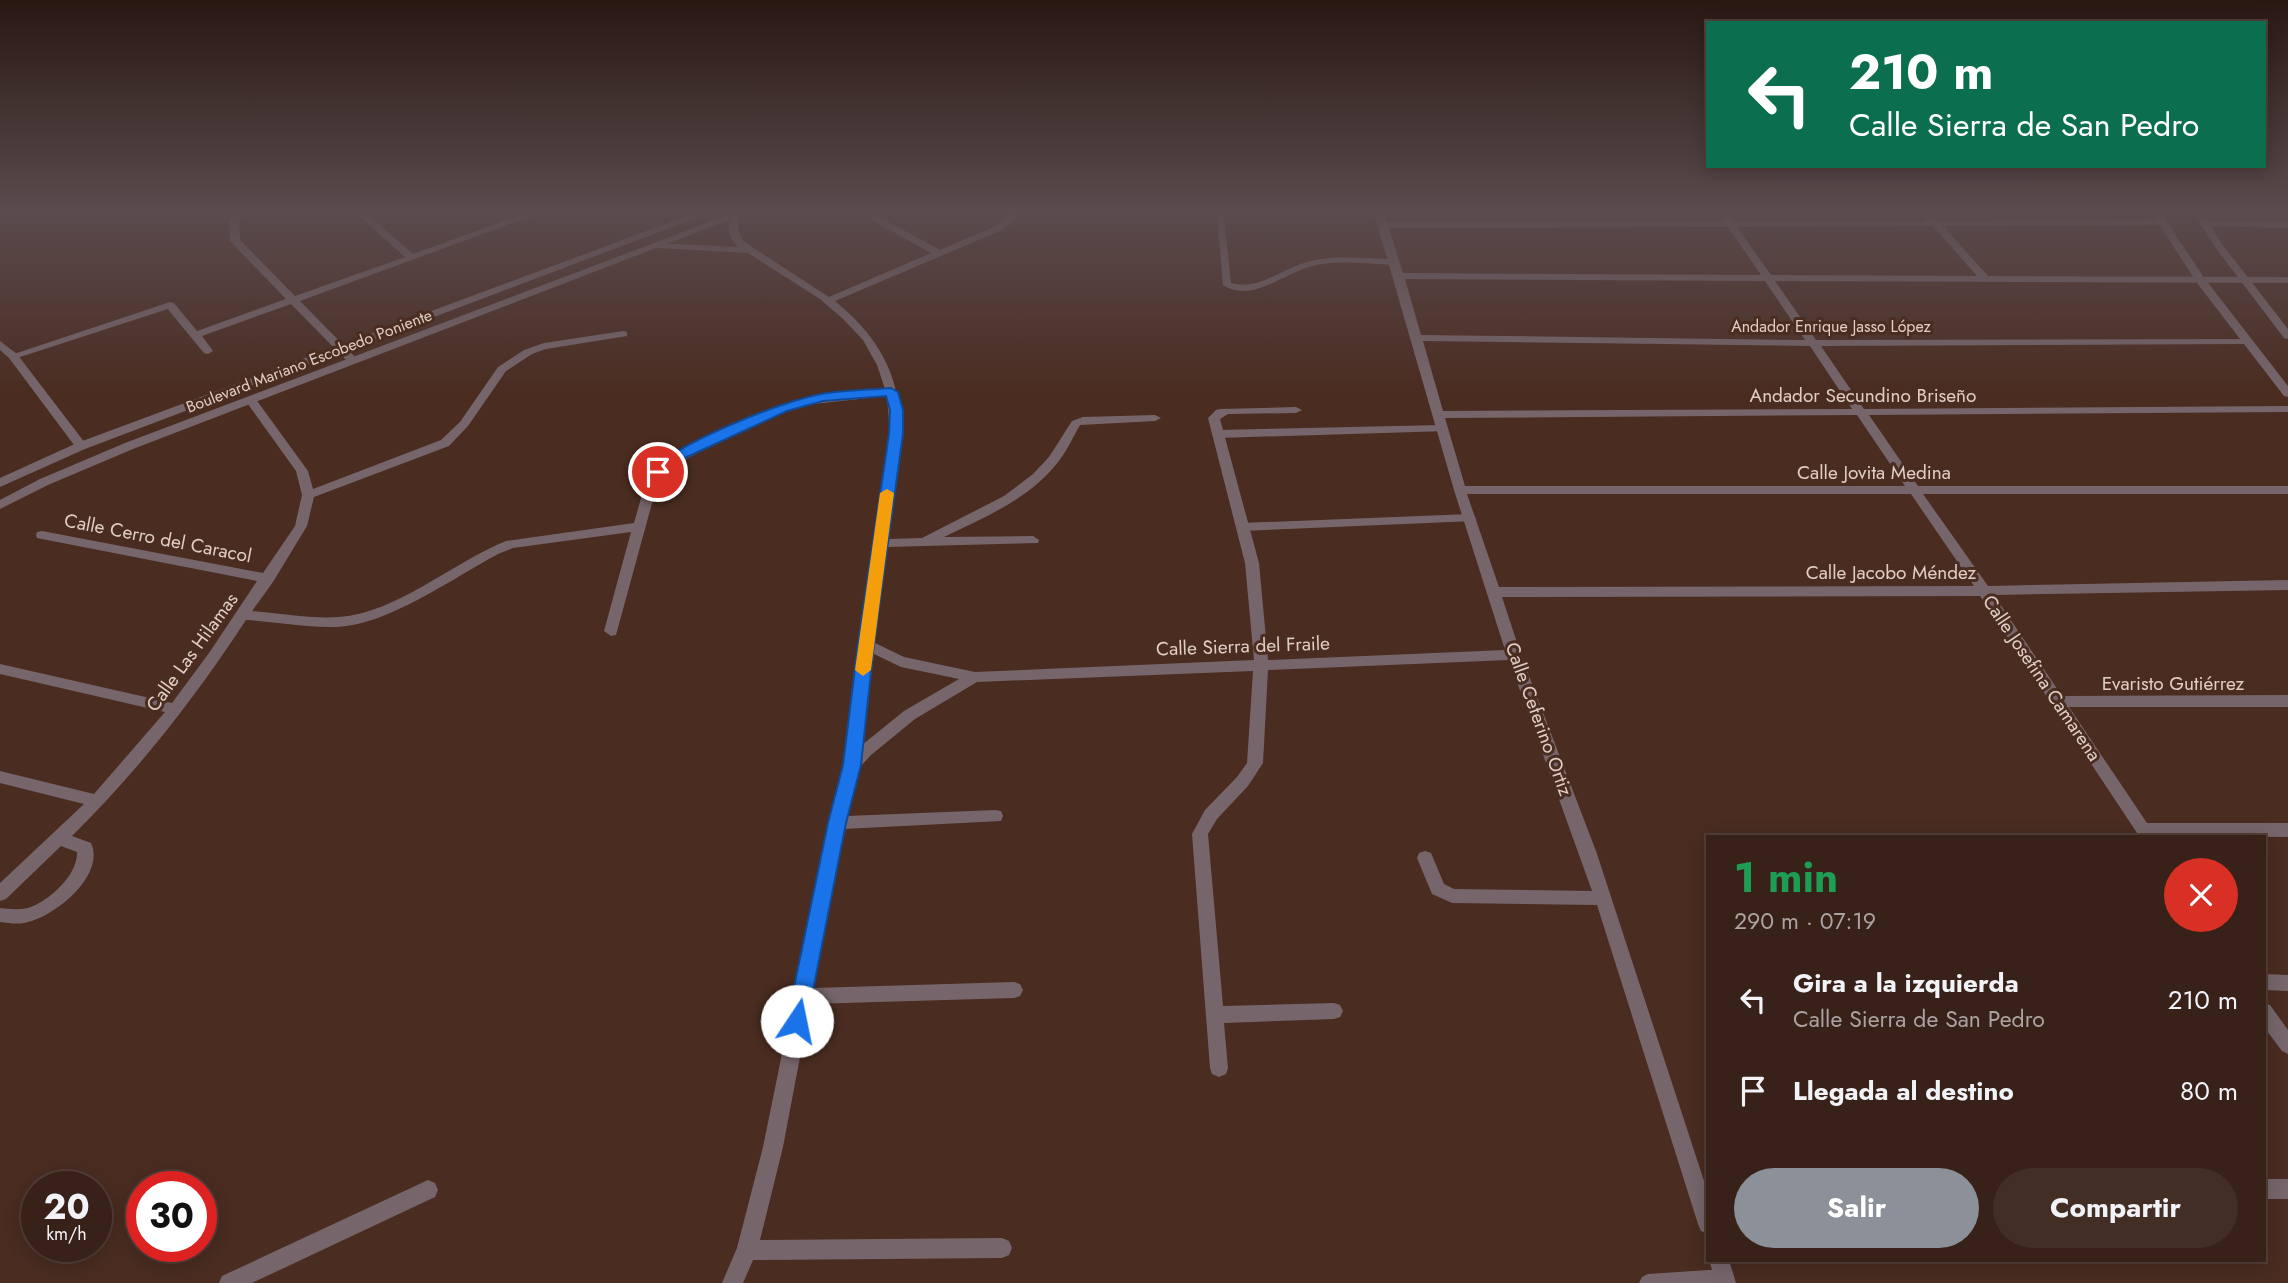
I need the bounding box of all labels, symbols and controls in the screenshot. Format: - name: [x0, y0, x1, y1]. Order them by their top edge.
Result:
- text: 210 m: [1849, 37, 1993, 107]
- icon: left: [1734, 49, 1825, 140]
- text: Calle Sierra de San Pedro: [1849, 102, 2199, 148]
- street label: Boulevard Mariano Escobedo Poniente: [183, 303, 435, 419]
- street label: Andador Enrique Jasso López: [1731, 315, 1931, 338]
- street label: Andador Secundino Briseño: [1750, 382, 1976, 409]
- pin: [628, 442, 688, 502]
- icon: arrive: [639, 453, 677, 491]
- street label: Calle Jovita Medina: [1797, 459, 1951, 486]
- street label: Calle Cerro del Caracol: [62, 507, 254, 569]
- street label: Calle Jacobo Méndez: [1806, 559, 1977, 586]
- street label: Calle Las Hilamas: [140, 587, 245, 717]
- street label: Calle Josefina Camarena: [1976, 590, 2108, 766]
- street label: Calle Sierra del Fraile: [1156, 629, 1331, 663]
- street label: Calle Ceferino Ortiz: [1499, 638, 1579, 800]
- street label: Evaristo Gutiérrez: [2102, 670, 2245, 697]
- text: 1 min: [1734, 847, 1838, 908]
- button: close: [2164, 858, 2238, 932]
- text: 290 m · 07:19: [1734, 904, 1876, 938]
- text: Gira a la izquierda: [1793, 964, 2019, 1002]
- icon: left: [1734, 981, 1772, 1019]
- text: 210 m: [2168, 981, 2238, 1019]
- position arrow: [760, 984, 834, 1058]
- text: Calle Sierra de San Pedro: [1793, 1002, 2045, 1036]
- icon: arrive: [1734, 1072, 1772, 1110]
- text: Llegada al destino: [1793, 1072, 2014, 1110]
- text: 80 m: [2180, 1072, 2238, 1110]
- button: Salir: [1734, 1168, 1979, 1248]
- button: Compartir: [1993, 1168, 2238, 1248]
- speed limit sign: 30: [126, 1171, 217, 1262]
- text: 20: [43, 1182, 90, 1232]
- text: km/h: [46, 1221, 87, 1247]

